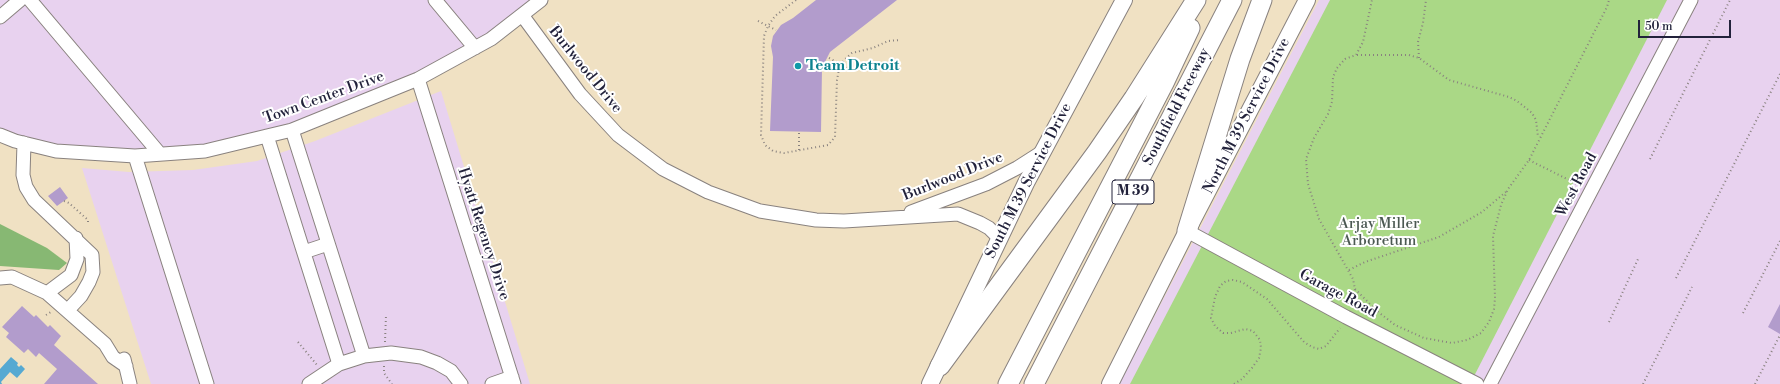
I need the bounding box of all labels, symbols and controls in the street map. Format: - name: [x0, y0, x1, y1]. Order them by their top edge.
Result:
- scale bar: [1640, 12, 1733, 38]
- text: 50 m: [1645, 19, 1673, 34]
- street label: Burlwood Drive: [544, 23, 626, 117]
- street label: North M 39 Service Drive: [1200, 35, 1294, 197]
- street label: Southfield Freeway: [1140, 45, 1214, 169]
- place label: Team Detroit: [806, 57, 899, 75]
- marker: Team Detroit: [793, 61, 803, 71]
- street label: Town Center Drive: [261, 68, 387, 128]
- street label: South M 39 Service Drive: [982, 100, 1076, 262]
- street label: Burlwood Drive: [900, 149, 1006, 205]
- street label: West Road: [1553, 150, 1601, 220]
- street label: Hyatt Regency Drive: [453, 165, 513, 303]
- road number: M 39: [1112, 180, 1154, 204]
- park label: Arjay Miller Arboretum: [1338, 215, 1420, 250]
- street label: Garage Road: [1296, 266, 1380, 322]

